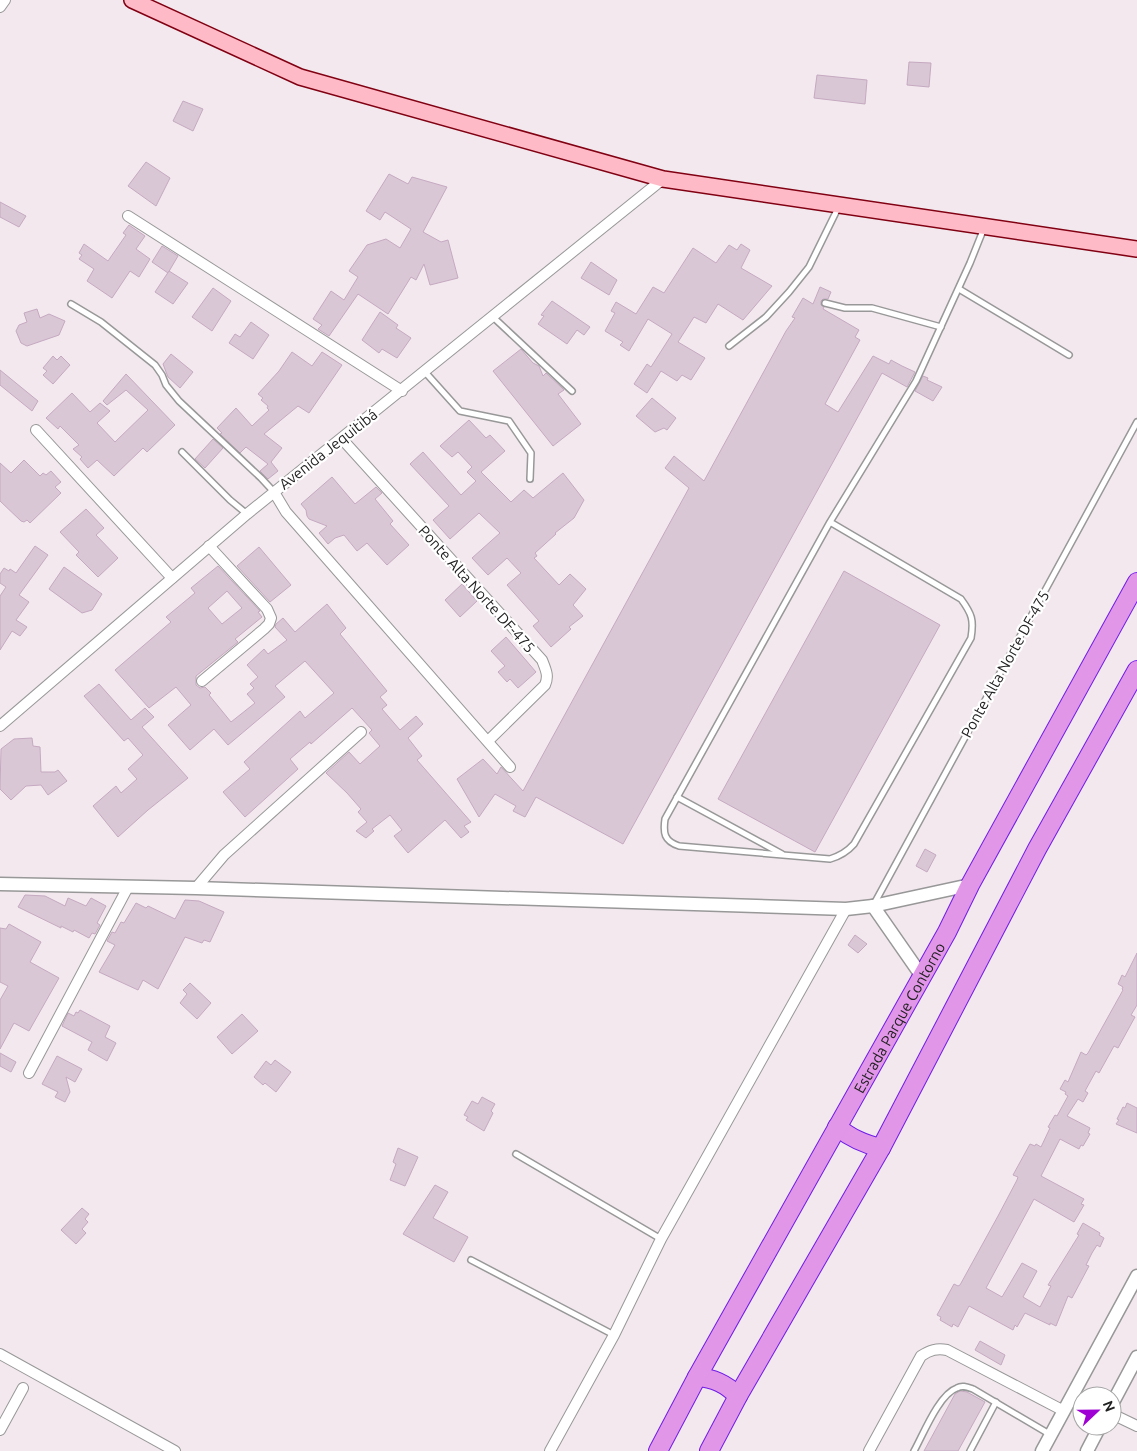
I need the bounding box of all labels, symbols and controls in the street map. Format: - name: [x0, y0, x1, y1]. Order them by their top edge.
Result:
- street label: Avenida Jequitibá: [276, 405, 380, 493]
- street label: Ponte Alta Norte DF-475: [415, 522, 539, 656]
- street label: Ponte Alta Norte DF-475: [957, 588, 1053, 740]
- street label: Estrada Parque Contorno: [850, 939, 948, 1096]
- north arrow: [1072, 1386, 1122, 1436]
- text: N: [1100, 1398, 1118, 1414]

